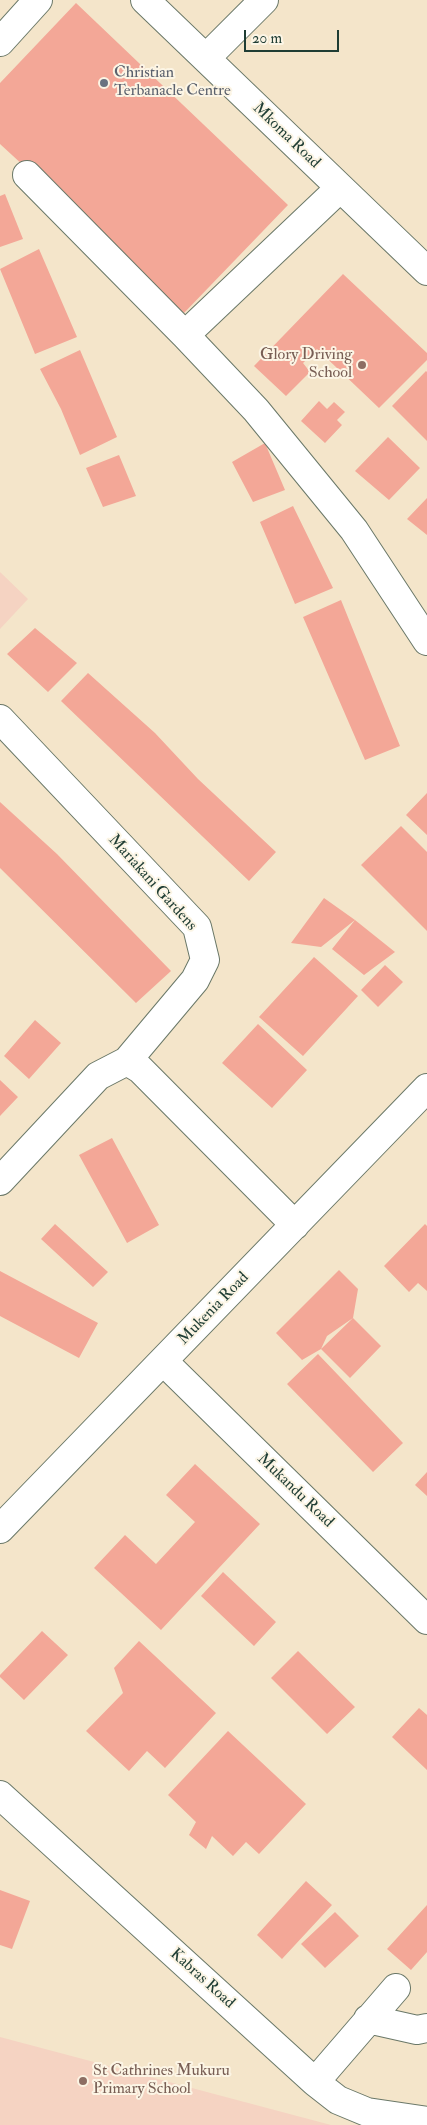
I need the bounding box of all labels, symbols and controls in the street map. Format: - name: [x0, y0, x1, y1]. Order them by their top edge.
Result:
- scale bar: [247, 20, 342, 52]
- text: 20 m: [252, 29, 282, 48]
- place label: Christian Terbanacle Centre: [114, 64, 231, 102]
- marker: Christian Terbanacle Centre: [98, 77, 110, 89]
- street label: Mkoma Road: [248, 99, 324, 173]
- place label: Glory Driving School: [260, 346, 352, 384]
- marker: Glory Driving School: [356, 359, 368, 371]
- street label: Mariakani Gardens: [104, 831, 200, 935]
- street label: Mukenia Road: [175, 1269, 253, 1349]
- street label: Mukandu Road: [253, 1450, 337, 1532]
- street label: Kabras Road: [166, 1945, 238, 2013]
- place label: St Cathrines Mukuru Primary School: [93, 2062, 230, 2100]
- marker: St Cathrines Mukuru Primary School: [77, 2075, 89, 2087]

